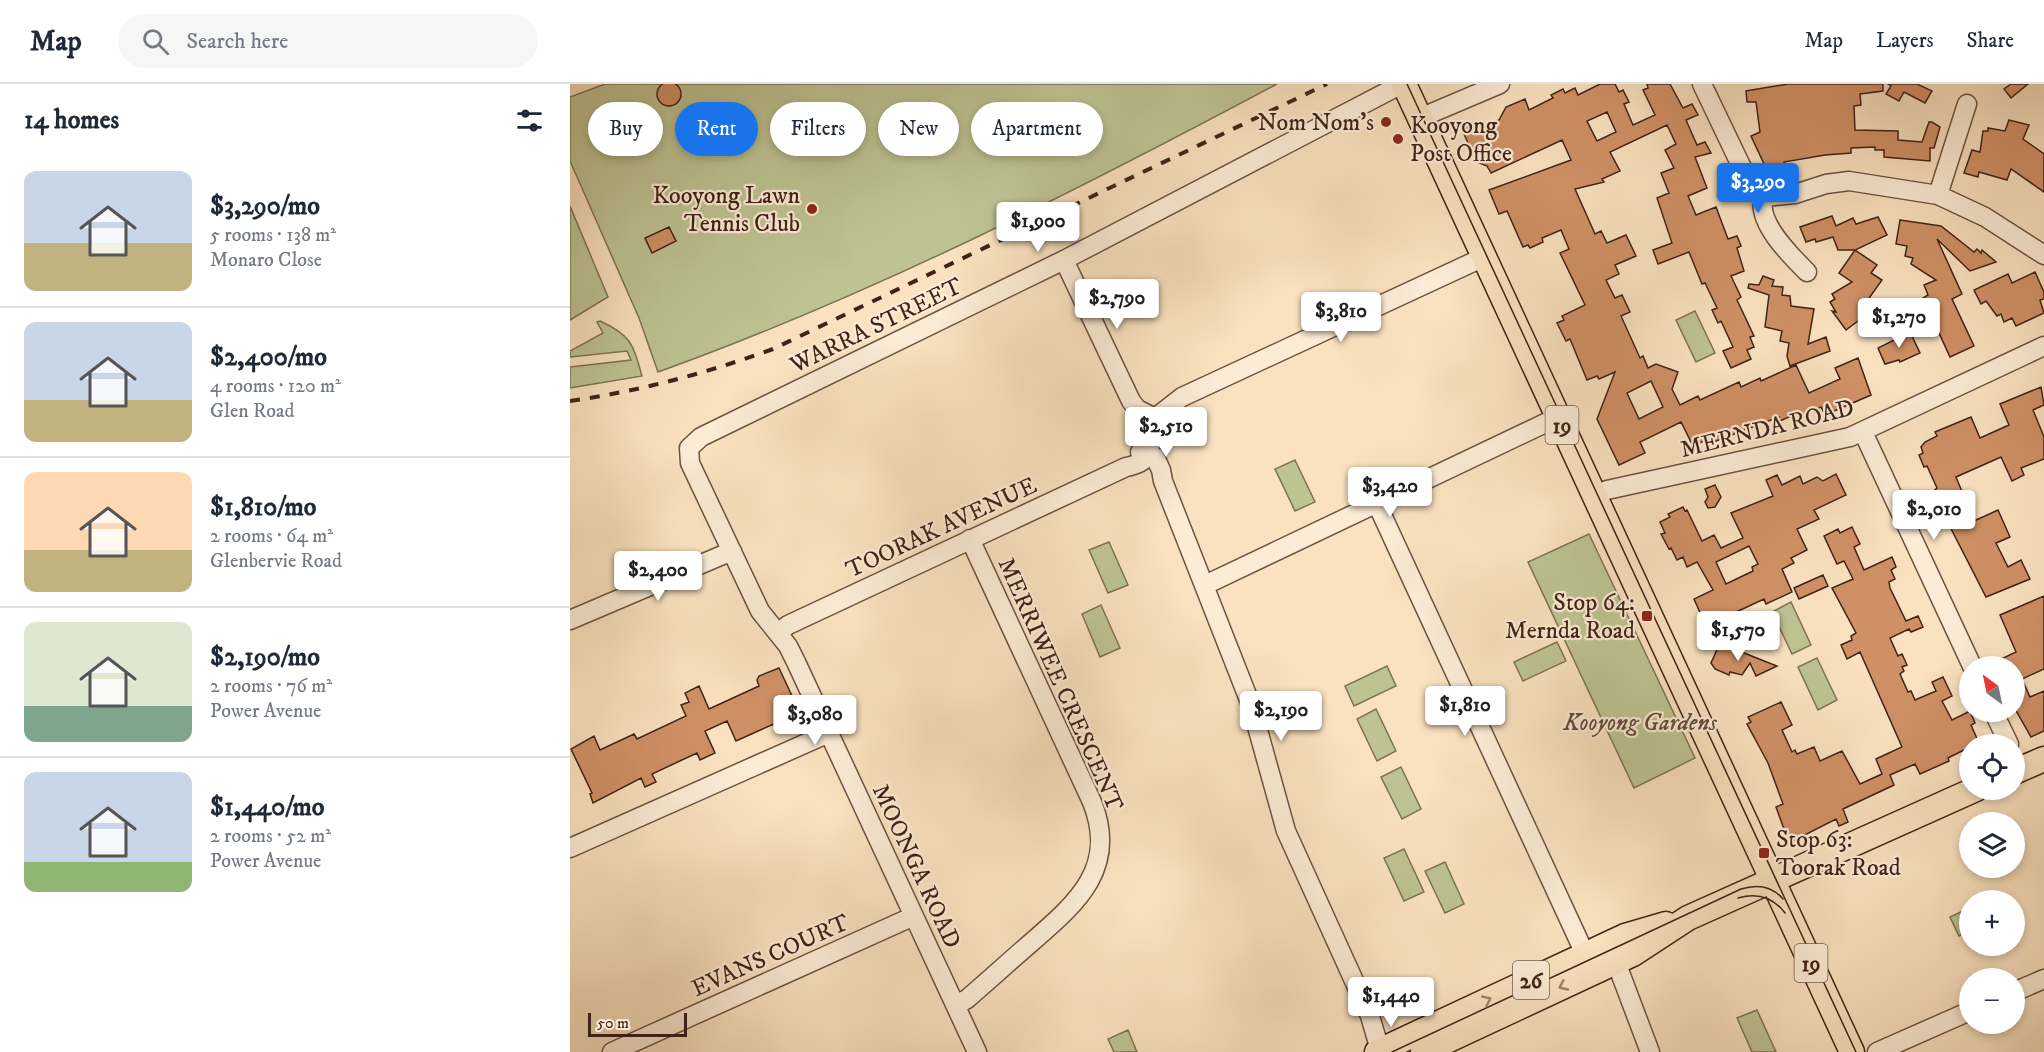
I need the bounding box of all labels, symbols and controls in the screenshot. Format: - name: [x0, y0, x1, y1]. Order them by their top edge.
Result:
- search box: [118, 14, 538, 68]
- text: Map: [30, 24, 82, 59]
- icon: search: [139, 25, 172, 58]
- text: Search here: [187, 28, 288, 55]
- text: Map: [1804, 28, 1843, 54]
- text: Layers: [1876, 28, 1934, 54]
- text: Share: [1967, 28, 2014, 54]
- chip: Buy: [588, 102, 663, 156]
- chip: Rent: [675, 102, 758, 156]
- chip: Filters: [770, 102, 866, 156]
- chip: New: [878, 102, 959, 156]
- chip: Apartment: [971, 102, 1103, 156]
- text: 14 homes: [24, 104, 119, 137]
- icon: filters: [513, 104, 546, 137]
- place label: Nom Nom's: [1257, 108, 1374, 138]
- place label: Kooyong Post Office: [1410, 111, 1512, 169]
- marker: Nom Nom's: [1379, 115, 1393, 129]
- marker: Kooyong Post Office: [1391, 132, 1405, 146]
- pin: $3,290: [1709, 163, 1807, 214]
- text: $3,290: [1731, 170, 1785, 195]
- place label: Kooyong Lawn Tennis Club: [652, 181, 800, 239]
- text: $3,290/mo: [210, 190, 320, 223]
- icon: home: [72, 195, 144, 267]
- marker: Kooyong Lawn Tennis Club: [805, 202, 819, 216]
- pin: $1,900: [989, 202, 1087, 253]
- text: $1,900: [1010, 209, 1066, 234]
- text: 5 rooms · 138 m²: [210, 223, 336, 248]
- text: Monaro Close: [210, 248, 322, 273]
- street label: WARRA STREET: [785, 271, 967, 381]
- pin: $2,790: [1068, 279, 1166, 330]
- text: $2,790: [1089, 286, 1145, 311]
- pin: $3,810: [1292, 292, 1390, 343]
- pin: $1,270: [1850, 298, 1948, 349]
- text: $3,810: [1315, 299, 1367, 324]
- text: $1,270: [1872, 305, 1926, 330]
- text: $2,400/mo: [210, 341, 327, 374]
- icon: home: [72, 346, 144, 418]
- text: 4 rooms · 120 m²: [210, 374, 341, 399]
- street label: MERNDA ROAD: [1677, 393, 1857, 465]
- text: Glen Road: [210, 399, 294, 424]
- road number: 19: [1546, 406, 1578, 444]
- pin: $2,510: [1117, 407, 1215, 458]
- text: $2,510: [1139, 414, 1193, 439]
- pin: $3,420: [1341, 467, 1439, 518]
- street label: TOORAK AVENUE: [841, 471, 1042, 585]
- text: $3,420: [1362, 474, 1418, 499]
- pin: $2,010: [1885, 490, 1983, 541]
- text: $1,810/mo: [210, 491, 316, 524]
- icon: home: [72, 496, 144, 568]
- text: $2,010: [1906, 497, 1962, 522]
- text: 2 rooms · 64 m²: [210, 524, 333, 549]
- text: Glenbervie Road: [210, 549, 342, 574]
- pin: $2,400: [609, 551, 707, 602]
- street label: MERRIWEE CRESCENT: [991, 553, 1130, 816]
- text: $2,400: [628, 558, 688, 583]
- place label: Stop 64: Mernda Road: [1505, 588, 1635, 646]
- marker: Stop 64: Mernda Road: [1640, 609, 1654, 623]
- pin: $1,570: [1689, 611, 1787, 662]
- text: $1,570: [1711, 618, 1765, 643]
- text: $2,190/mo: [210, 641, 320, 674]
- icon: home: [72, 646, 144, 718]
- north arrow: [1959, 656, 2025, 722]
- map controls: [1959, 656, 2025, 1034]
- text: 2 rooms · 76 m²: [210, 674, 332, 699]
- pin: $1,810: [1416, 686, 1514, 737]
- pin: $2,190: [1232, 691, 1330, 742]
- text: $1,810: [1439, 693, 1491, 718]
- pin: $3,080: [766, 695, 864, 746]
- text: $2,190: [1254, 698, 1308, 723]
- text: Power Avenue: [210, 699, 321, 724]
- text: $3,080: [787, 702, 843, 727]
- park label: Kooyong Gardens: [1562, 708, 1717, 738]
- button: locate: [1959, 734, 2025, 800]
- street label: MOONGA ROAD: [865, 780, 967, 953]
- text: $1,440/mo: [210, 791, 324, 824]
- icon: home: [72, 796, 144, 868]
- button: layers: [1959, 812, 2025, 878]
- text: 2 rooms · 52 m²: [210, 824, 331, 849]
- place label: Stop 63: Toorak Road: [1776, 825, 1901, 883]
- marker: Stop 63: Toorak Road: [1757, 846, 1771, 860]
- text: Power Avenue: [210, 849, 321, 874]
- button: +: [1959, 890, 2025, 956]
- street label: EVANS COURT: [687, 908, 854, 1004]
- road number: 19: [1794, 944, 1828, 982]
- road number: 26: [1513, 961, 1549, 999]
- button: −: [1959, 968, 2025, 1034]
- pin: $1,440: [1342, 977, 1440, 1028]
- one-way arrow: [1558, 979, 1569, 991]
- text: $1,440: [1362, 984, 1420, 1009]
- one-way arrow: [1480, 996, 1491, 1008]
- scale bar: [588, 1010, 687, 1038]
- text: 50 m: [597, 1013, 629, 1033]

